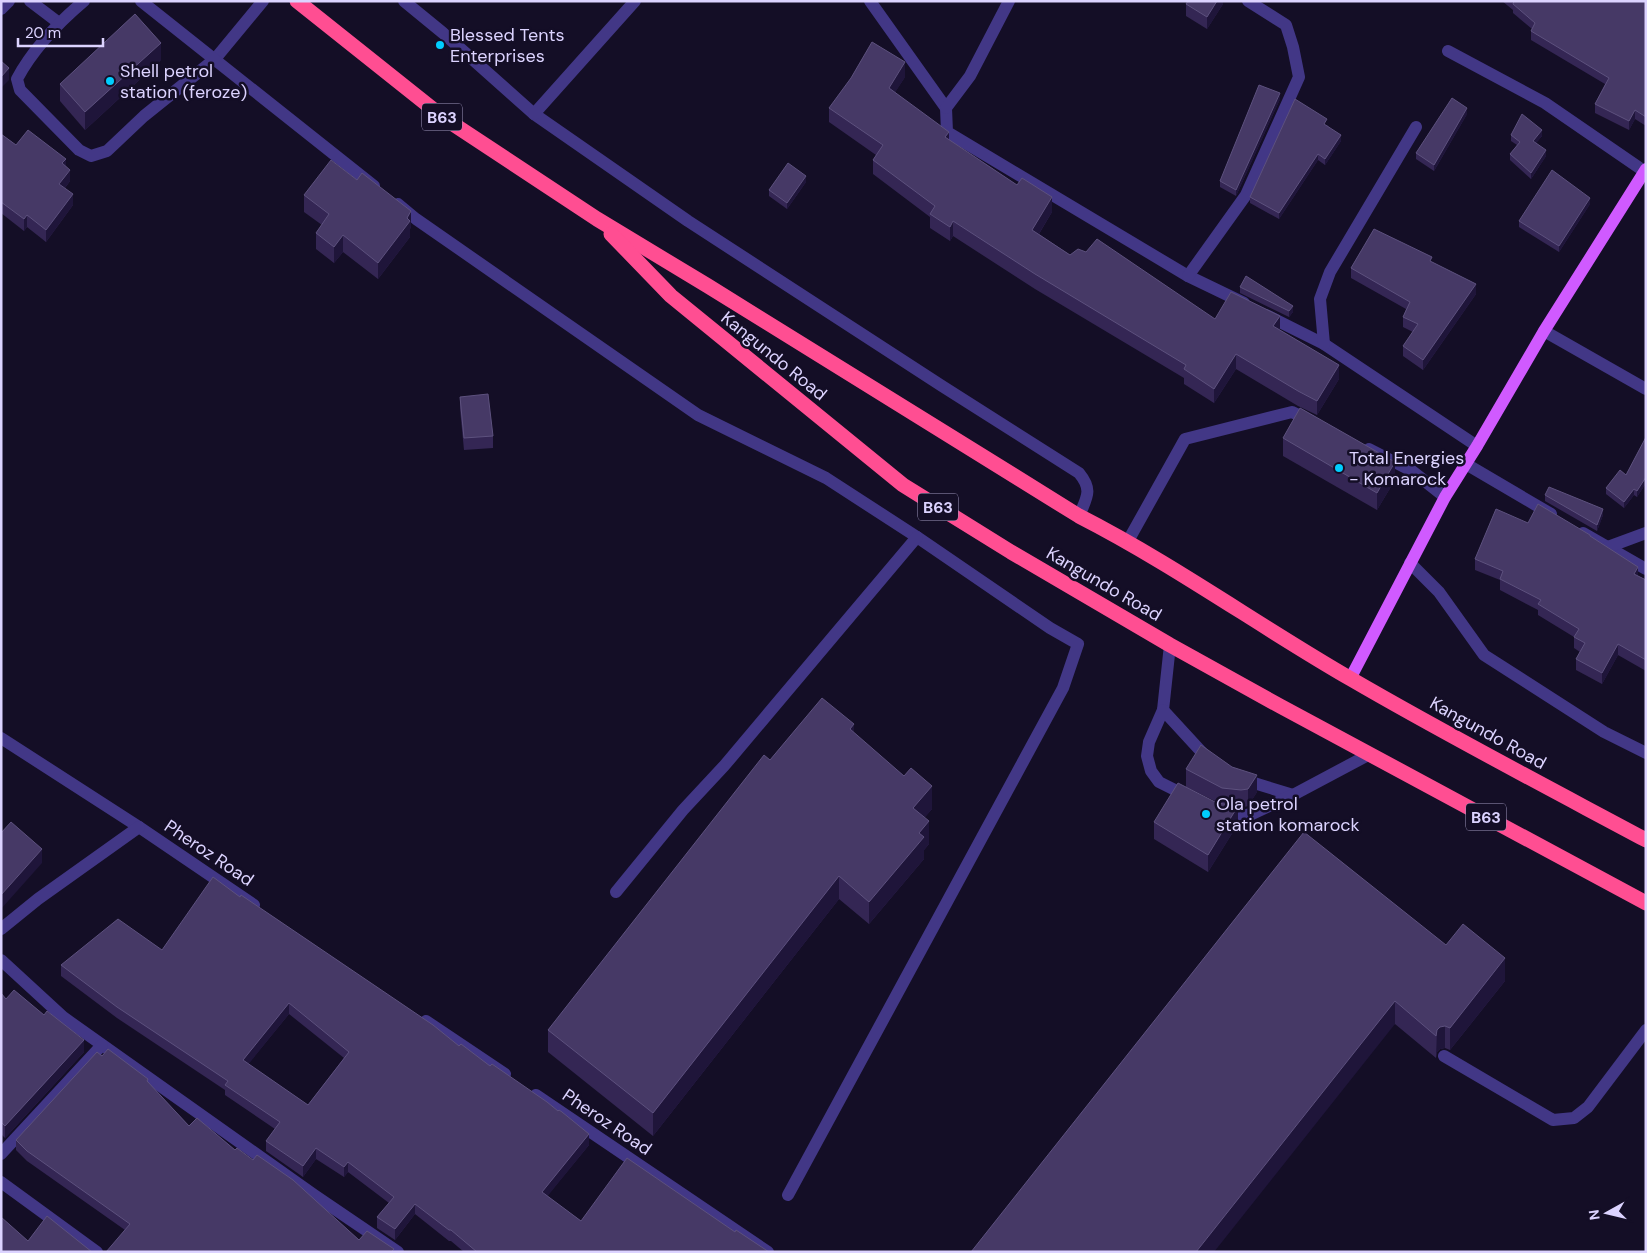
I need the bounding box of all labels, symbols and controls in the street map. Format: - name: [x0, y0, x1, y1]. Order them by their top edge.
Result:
- scale bar: [18, 15, 102, 47]
- text: 20 m: [25, 23, 61, 43]
- place label: Blessed Tents Enterprises: [450, 23, 565, 68]
- marker: Blessed Tents Enterprises: [434, 39, 446, 51]
- place label: Shell petrol station (feroze): [120, 59, 247, 104]
- marker: Shell petrol station (feroze): [104, 75, 116, 87]
- road number: B63: [422, 104, 462, 130]
- street label: Kangundo Road: [716, 306, 832, 406]
- place label: Total Energies - Komarock: [1349, 446, 1464, 491]
- marker: Total Energies - Komarock: [1333, 462, 1345, 474]
- road number: B63: [918, 494, 958, 520]
- street label: Kangundo Road: [1042, 541, 1166, 627]
- street label: Kangundo Road: [1426, 691, 1550, 775]
- place label: Ola petrol station komarock: [1216, 792, 1360, 837]
- road number: B63: [1466, 804, 1506, 830]
- marker: Ola petrol station komarock: [1200, 808, 1212, 820]
- street label: Pheroz Road: [160, 814, 258, 892]
- street label: Pheroz Road: [558, 1083, 656, 1161]
- north arrow: [1582, 1188, 1632, 1238]
- text: N: [1585, 1208, 1604, 1221]

